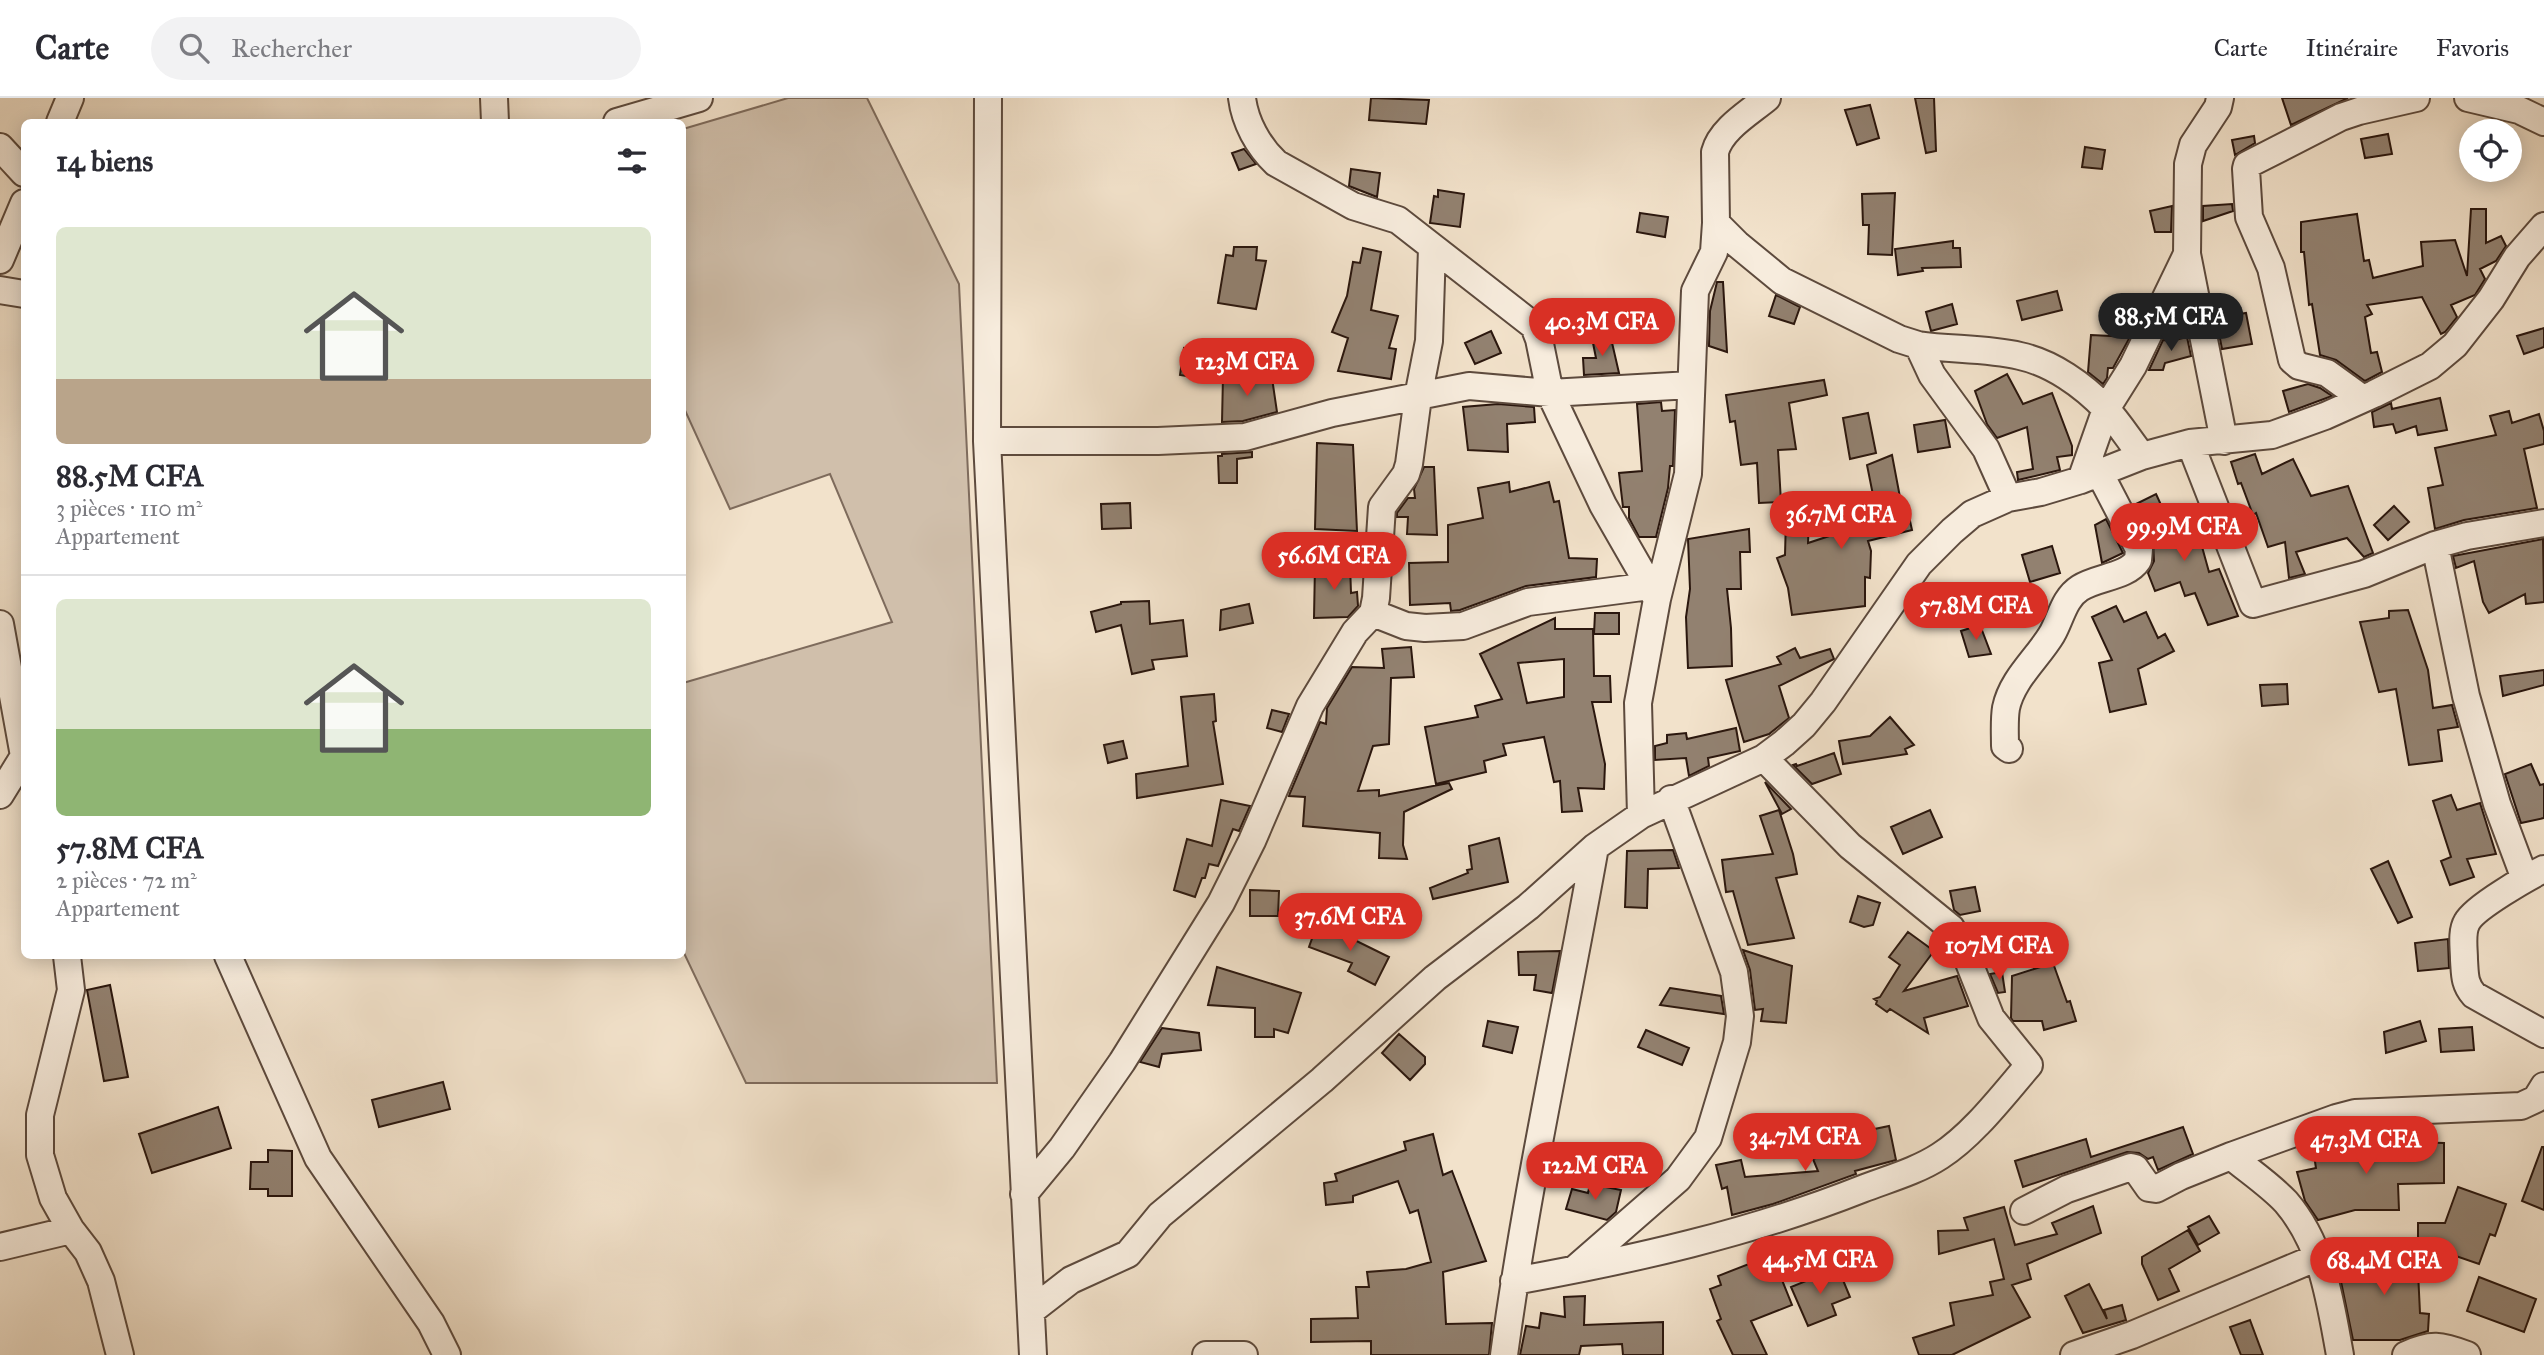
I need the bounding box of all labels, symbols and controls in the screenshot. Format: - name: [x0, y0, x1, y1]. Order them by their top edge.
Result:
- search box: [151, 17, 641, 80]
- text: Carte: [35, 28, 109, 68]
- icon: search: [175, 29, 213, 67]
- text: Rechercher: [231, 32, 352, 64]
- text: Carte: [2214, 33, 2268, 63]
- text: Itinéraire: [2306, 33, 2398, 63]
- text: Favoris: [2436, 33, 2509, 63]
- map controls: [2459, 119, 2522, 182]
- button: locate: [2459, 119, 2522, 182]
- icon: filters: [613, 142, 651, 180]
- text: 14 biens: [56, 143, 153, 179]
- icon: home: [291, 273, 417, 399]
- pin: 88.5M CFA: [2091, 294, 2251, 353]
- pin: 40.3M CFA: [1522, 299, 1682, 358]
- text: 88.5M CFA: [2114, 302, 2228, 330]
- text: 40.3M CFA: [1545, 307, 1659, 335]
- pin: 123M CFA: [1175, 338, 1319, 398]
- text: 123M CFA: [1195, 347, 1299, 375]
- text: 88.5M CFA: [56, 458, 204, 494]
- pin: 36.7M CFA: [1761, 491, 1921, 551]
- text: 3 pièces · 110 m²: [56, 494, 202, 522]
- text: 36.7M CFA: [1786, 500, 1896, 528]
- pin: 99.9M CFA: [2104, 504, 2264, 563]
- text: 99.9M CFA: [2126, 512, 2242, 540]
- text: Appartement: [56, 522, 180, 550]
- pin: 56.6M CFA: [1254, 532, 1414, 592]
- text: 56.6M CFA: [1278, 541, 1390, 569]
- pin: 57.8M CFA: [1896, 582, 2056, 642]
- text: 57.8M CFA: [1919, 591, 2033, 619]
- icon: home: [291, 645, 417, 771]
- text: 57.8M CFA: [56, 830, 204, 866]
- text: 2 pièces · 72 m²: [56, 866, 197, 894]
- text: Appartement: [56, 894, 180, 922]
- pin: 37.6M CFA: [1270, 894, 1430, 953]
- text: 37.6M CFA: [1294, 902, 1406, 930]
- pin: 107M CFA: [1927, 922, 2071, 982]
- text: 107M CFA: [1945, 931, 2053, 959]
- pin: 34.7M CFA: [1725, 1114, 1885, 1173]
- pin: 47.3M CFA: [2286, 1116, 2446, 1176]
- text: 34.7M CFA: [1749, 1122, 1861, 1150]
- text: 47.3M CFA: [2310, 1125, 2422, 1153]
- pin: 122M CFA: [1523, 1142, 1667, 1202]
- text: 122M CFA: [1542, 1151, 1648, 1179]
- pin: 44.5M CFA: [1740, 1236, 1900, 1296]
- pin: 68.4M CFA: [2304, 1238, 2464, 1297]
- text: 44.5M CFA: [1762, 1245, 1878, 1273]
- text: 68.4M CFA: [2326, 1246, 2442, 1274]

